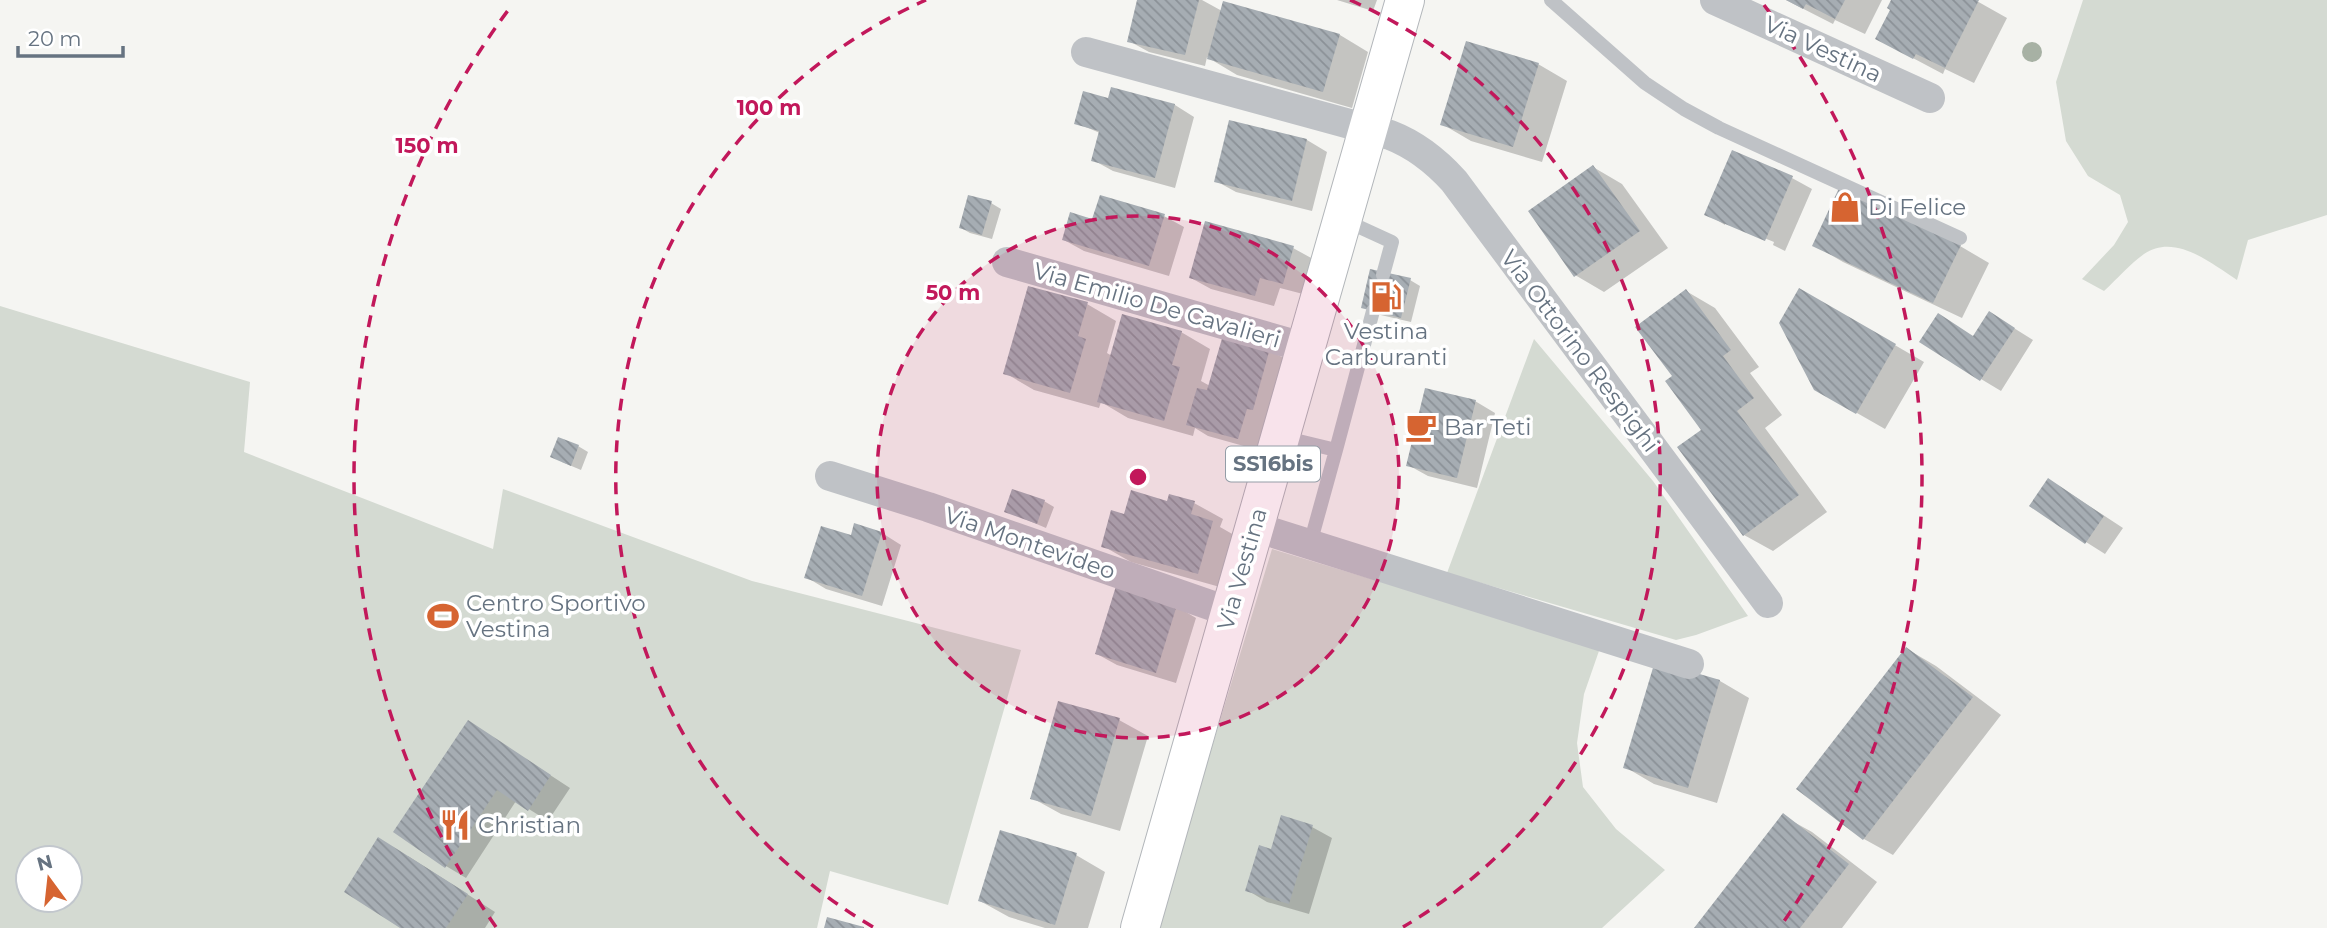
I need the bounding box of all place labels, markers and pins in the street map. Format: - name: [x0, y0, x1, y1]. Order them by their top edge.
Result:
- shop icon: Di Felice: [1828, 190, 1862, 224]
- place label: Di Felice: [1868, 193, 1966, 221]
- fuel station icon: Vestina Carburanti: [1369, 280, 1403, 314]
- place label: Vestina Carburanti: [1325, 317, 1447, 371]
- cafe icon: Bar Teti: [1404, 410, 1438, 444]
- place label: Bar Teti: [1444, 413, 1532, 441]
- centre of rings: [1126, 465, 1150, 489]
- place label: Centro Sportivo Vestina: [466, 589, 646, 643]
- sports icon: Centro Sportivo Vestina: [426, 599, 460, 633]
- restaurant icon: Christian: [438, 808, 472, 842]
- place label: Christian: [478, 811, 581, 839]

